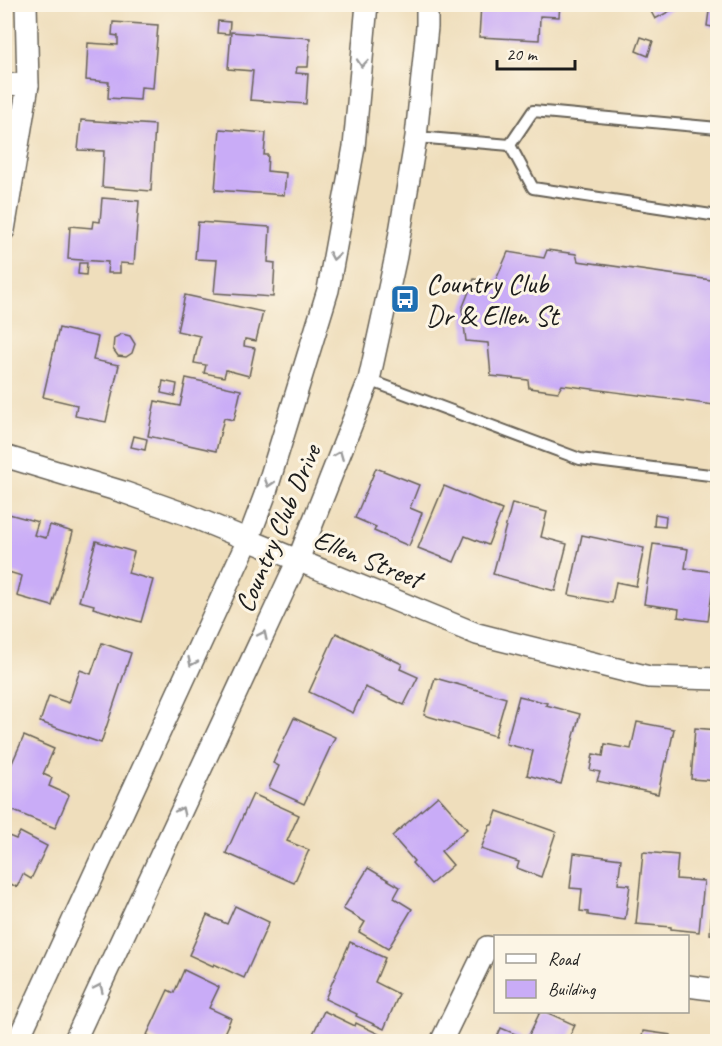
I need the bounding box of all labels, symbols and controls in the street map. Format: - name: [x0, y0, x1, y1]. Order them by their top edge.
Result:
- scale bar: [497, 33, 575, 71]
- text: 20 m: [506, 43, 539, 65]
- one-way arrow: [356, 58, 369, 67]
- one-way arrow: [329, 251, 341, 260]
- place label: Country Club Dr & Ellen St: [426, 266, 561, 333]
- bus stop icon: Country Club Dr & Ellen St: [389, 283, 421, 315]
- street label: Country Club Drive: [226, 437, 329, 617]
- one-way arrow: [332, 451, 344, 462]
- one-way arrow: [264, 477, 276, 488]
- street label: Ellen Street: [309, 521, 431, 597]
- one-way arrow: [255, 630, 267, 641]
- one-way arrow: [187, 656, 199, 667]
- one-way arrow: [173, 807, 185, 818]
- legend: [494, 935, 689, 1013]
- text: Road: [548, 948, 581, 970]
- text: Building: [548, 978, 597, 1000]
- one-way arrow: [91, 984, 103, 995]

